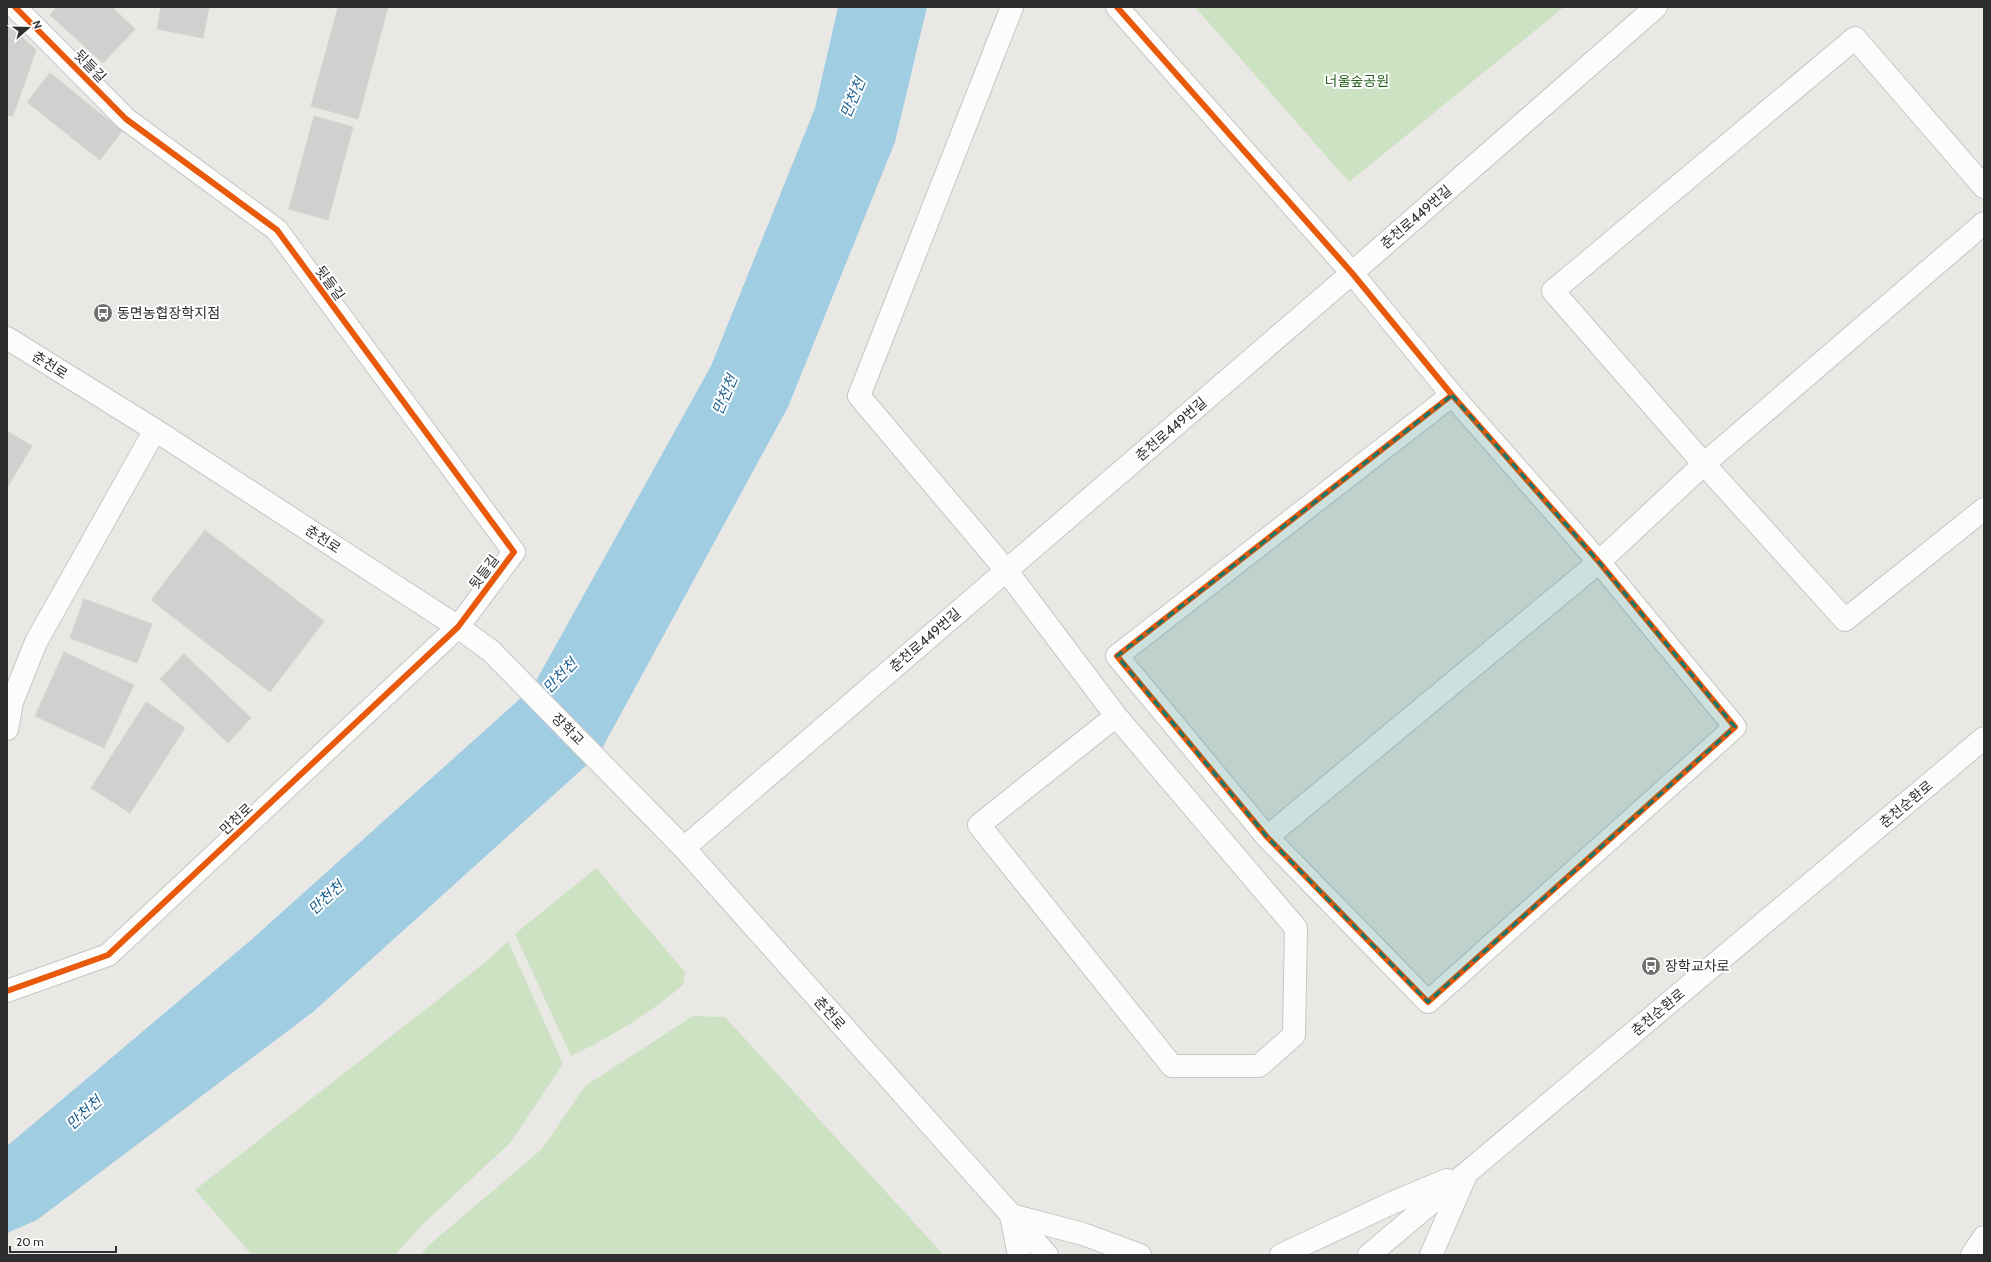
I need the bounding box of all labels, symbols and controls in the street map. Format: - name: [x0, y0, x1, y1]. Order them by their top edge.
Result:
- north arrow: [8, 8, 48, 48]
- text: N: [29, 19, 45, 31]
- street label: 뒷들길: [70, 46, 110, 86]
- park label: 너울숲공원: [1325, 72, 1389, 90]
- water label: 만천천: [837, 73, 870, 121]
- street label: 춘천로449번길: [1377, 181, 1455, 253]
- street label: 뒷들길: [311, 262, 349, 304]
- bus stop icon: 동면농협장학지점: [92, 302, 114, 324]
- place label: 동면농협장학지점: [117, 304, 220, 322]
- street label: 춘천로: [29, 347, 71, 383]
- water label: 만천천: [709, 370, 742, 418]
- street label: 춘천로449번길: [1132, 393, 1210, 465]
- street label: 춘천로: [302, 521, 344, 557]
- street label: 뒷들길: [465, 551, 503, 593]
- street label: 춘천로449번길: [886, 604, 964, 676]
- water label: 만천천: [539, 653, 582, 697]
- street label: 장학교: [548, 709, 588, 749]
- street label: 춘천순환로: [1876, 776, 1937, 832]
- street label: 만천로: [216, 799, 256, 839]
- water label: 만천천: [305, 876, 349, 919]
- bus stop icon: 장학교차로: [1640, 955, 1662, 977]
- place label: 장학교차로: [1665, 957, 1730, 975]
- street label: 춘천순환로: [1628, 984, 1689, 1040]
- street label: 춘천로: [810, 993, 850, 1033]
- water label: 만천천: [63, 1091, 107, 1134]
- scale bar: [10, 1228, 116, 1254]
- text: 20 m: [16, 1234, 44, 1249]

